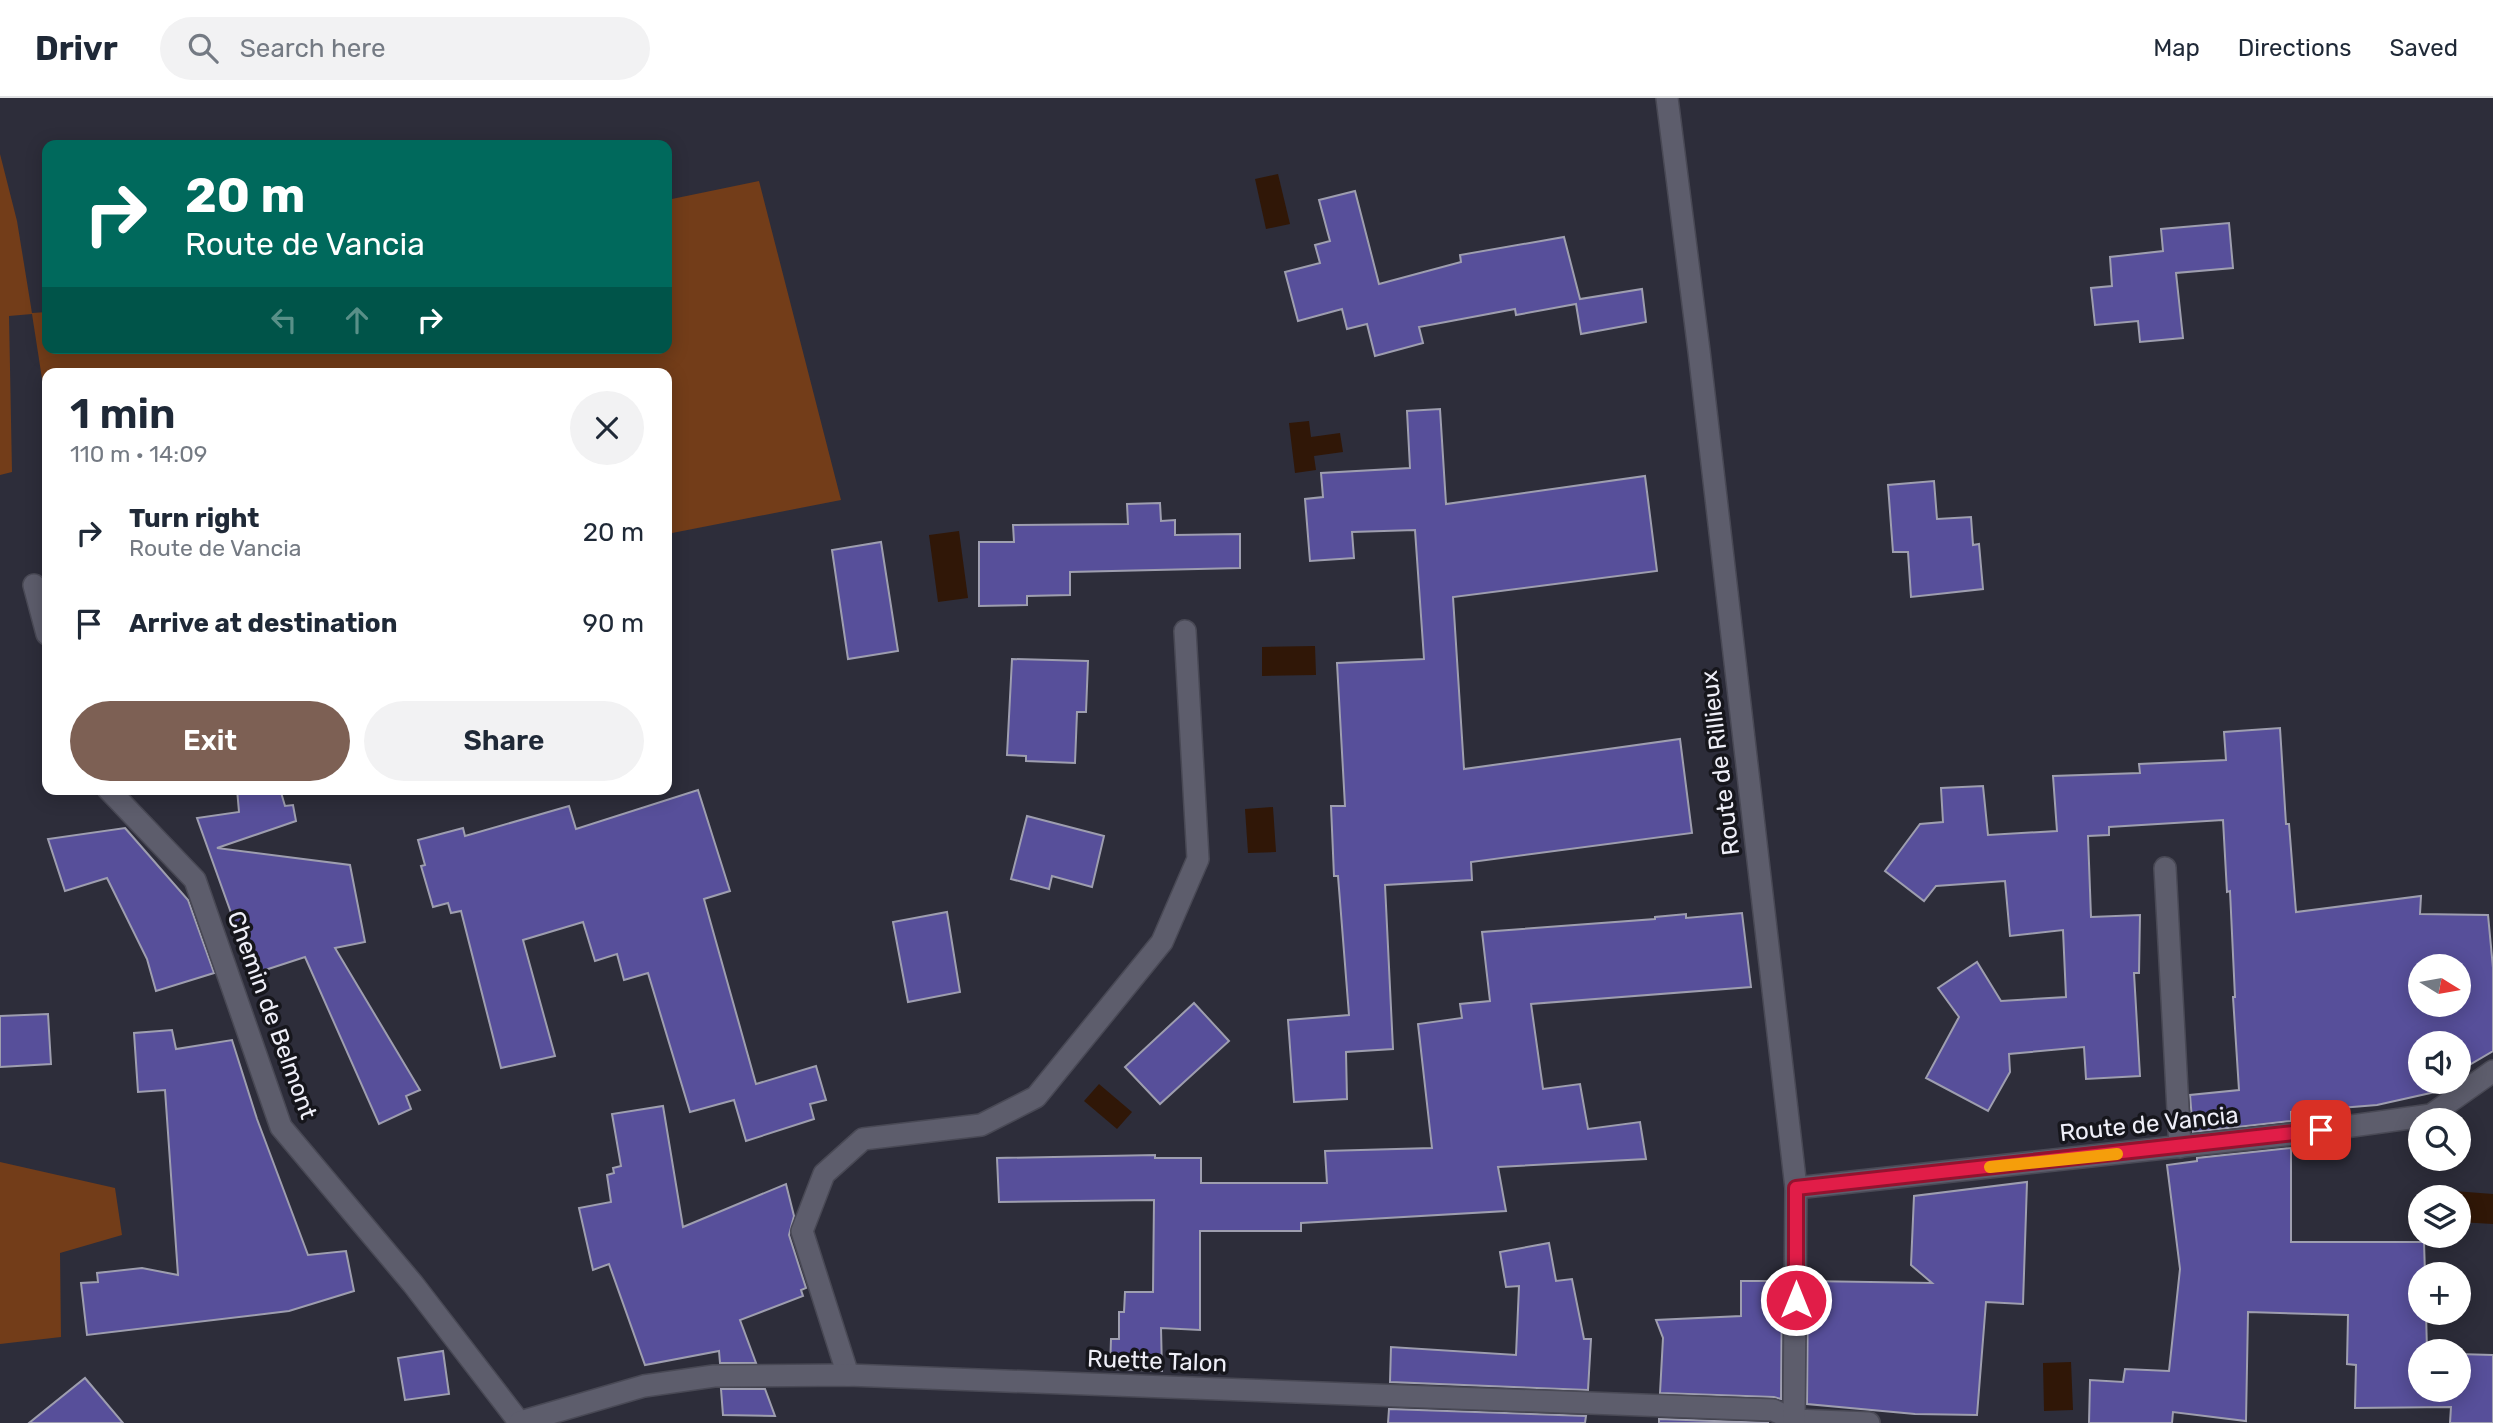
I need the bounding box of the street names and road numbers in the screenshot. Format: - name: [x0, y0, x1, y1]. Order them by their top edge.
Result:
- street label: Route de Rillieux: [1695, 669, 1745, 857]
- street label: Chemin de Belmont: [221, 907, 323, 1123]
- street label: Route de Vancia: [2058, 1101, 2240, 1147]
- street label: Ruette Talon: [1086, 1345, 1228, 1377]

